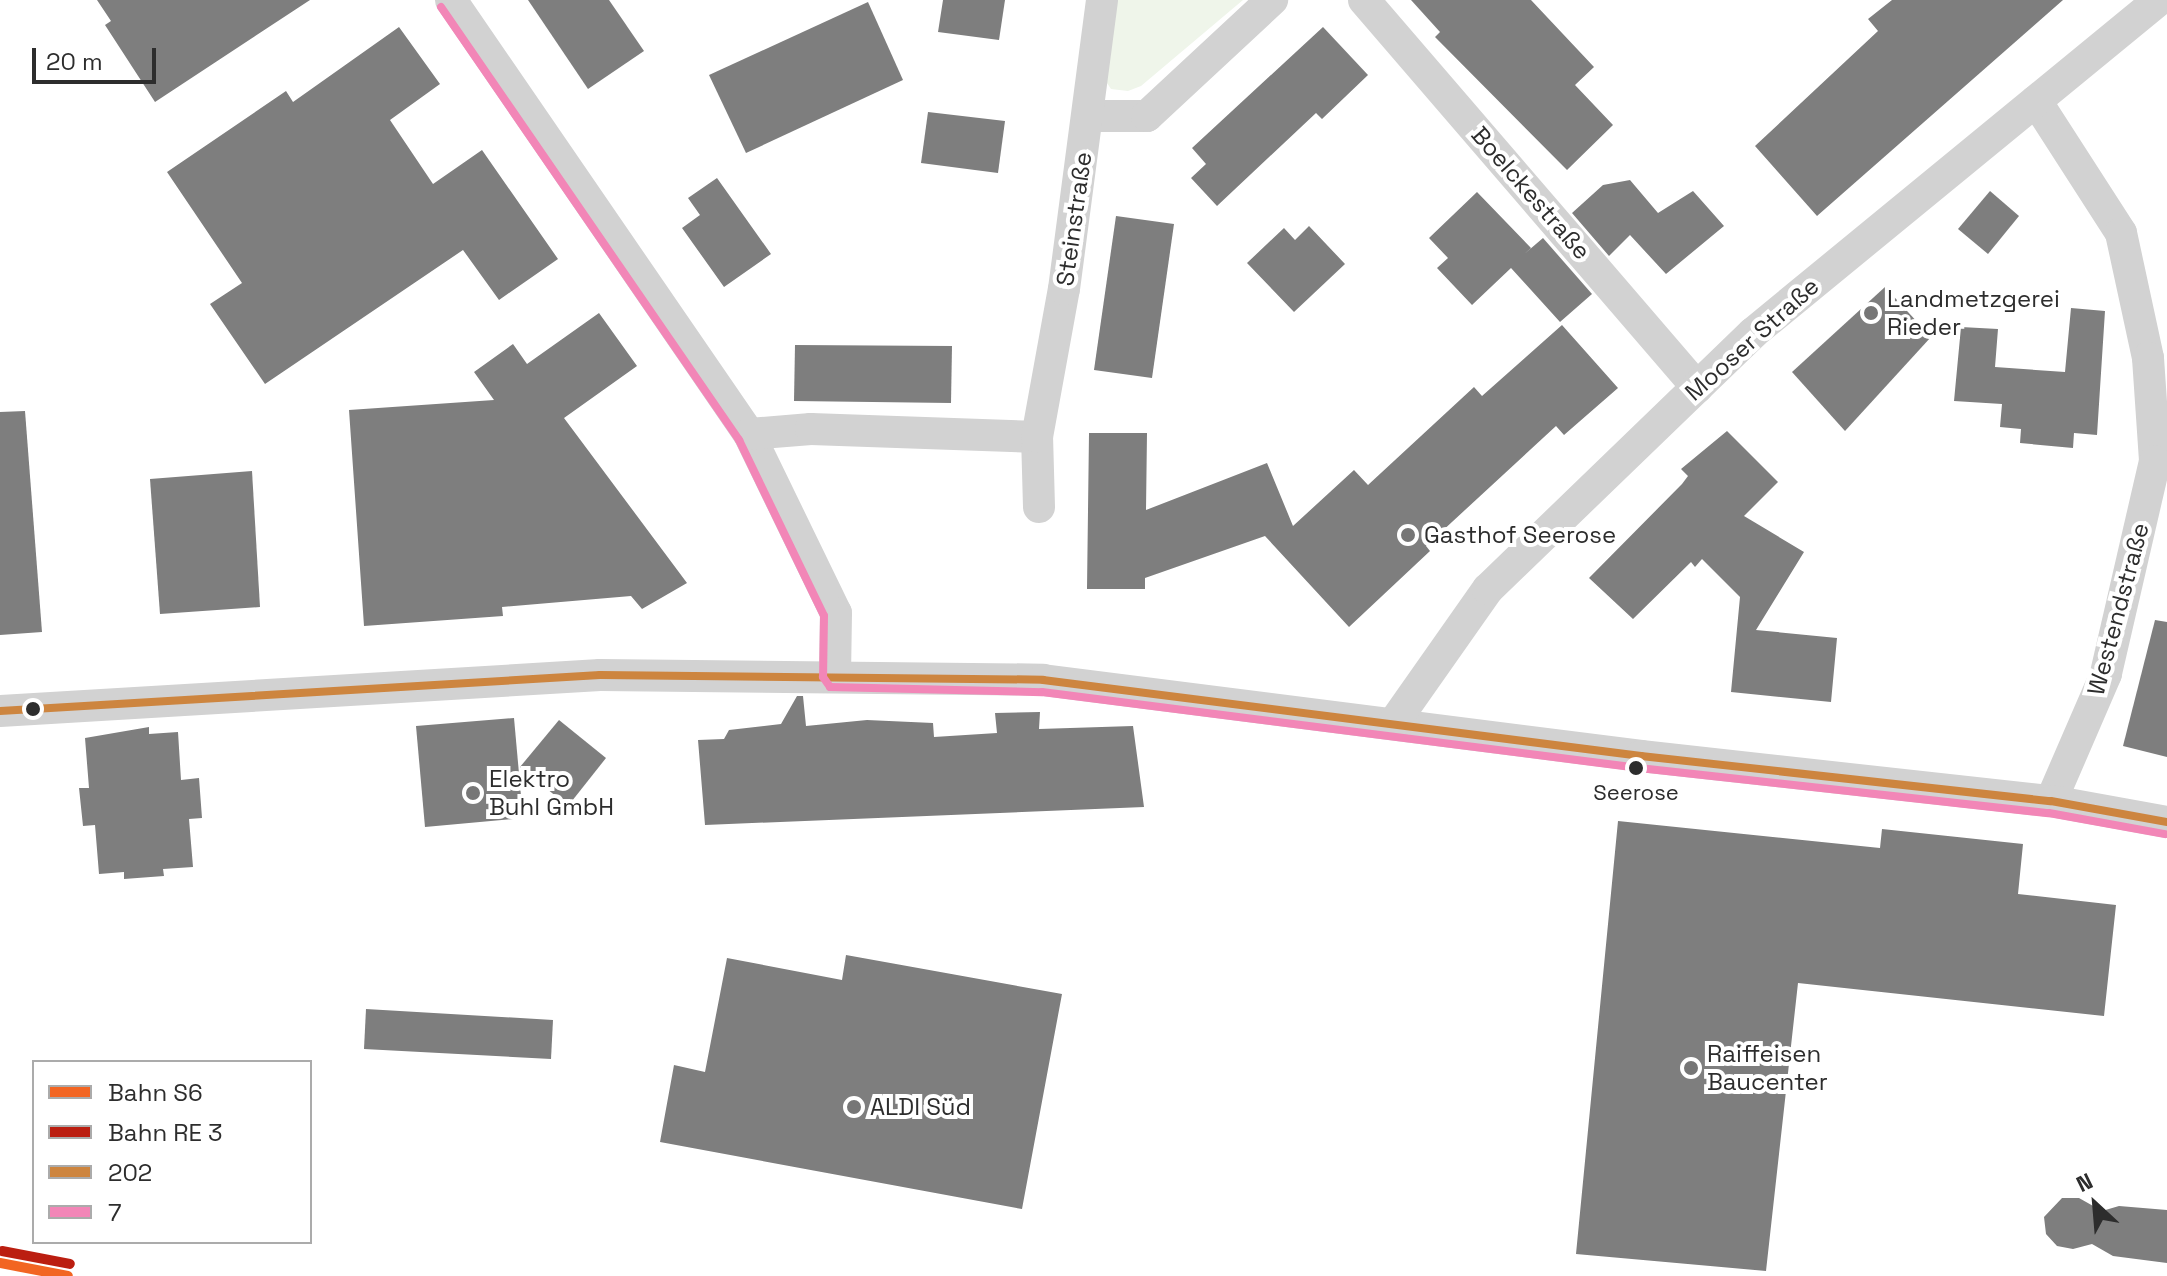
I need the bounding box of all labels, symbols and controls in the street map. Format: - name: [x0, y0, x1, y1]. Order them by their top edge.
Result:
- scale bar: [36, 32, 160, 82]
- text: 20 m: [46, 46, 103, 77]
- street label: Boelckestraße: [1465, 121, 1597, 265]
- street label: Steinstraße: [1050, 150, 1098, 288]
- street label: Mooser Straße: [1679, 271, 1825, 407]
- place label: Landmetzgerei Rieder: [1887, 285, 2060, 341]
- marker: Landmetzgerei Rieder: [1862, 304, 1880, 322]
- street label: Westendstraße: [2081, 520, 2155, 698]
- place label: Gasthof Seerose: [1424, 521, 1616, 549]
- marker: Gasthof Seerose: [1399, 526, 1417, 544]
- unlabelled marker: [25, 701, 41, 717]
- marker: Seerose: [1628, 760, 1644, 776]
- place label: Elektro Buhl GmbH: [489, 765, 614, 821]
- place label: Seerose: [1593, 780, 1679, 806]
- marker: Elektro Buhl GmbH: [464, 784, 482, 802]
- place label: Raiffeisen Baucenter: [1707, 1040, 1828, 1096]
- marker: Raiffeisen Baucenter: [1682, 1059, 1700, 1077]
- legend: [32, 1060, 312, 1244]
- text: Bahn S6: [108, 1077, 203, 1108]
- place label: ALDI Süd: [870, 1093, 971, 1121]
- marker: ALDI Süd: [845, 1098, 863, 1116]
- text: Bahn RE 3: [108, 1117, 223, 1148]
- text: 202: [108, 1157, 152, 1188]
- north arrow: [2055, 1164, 2135, 1244]
- text: N: [2072, 1167, 2097, 1198]
- text: 7: [108, 1197, 122, 1228]

